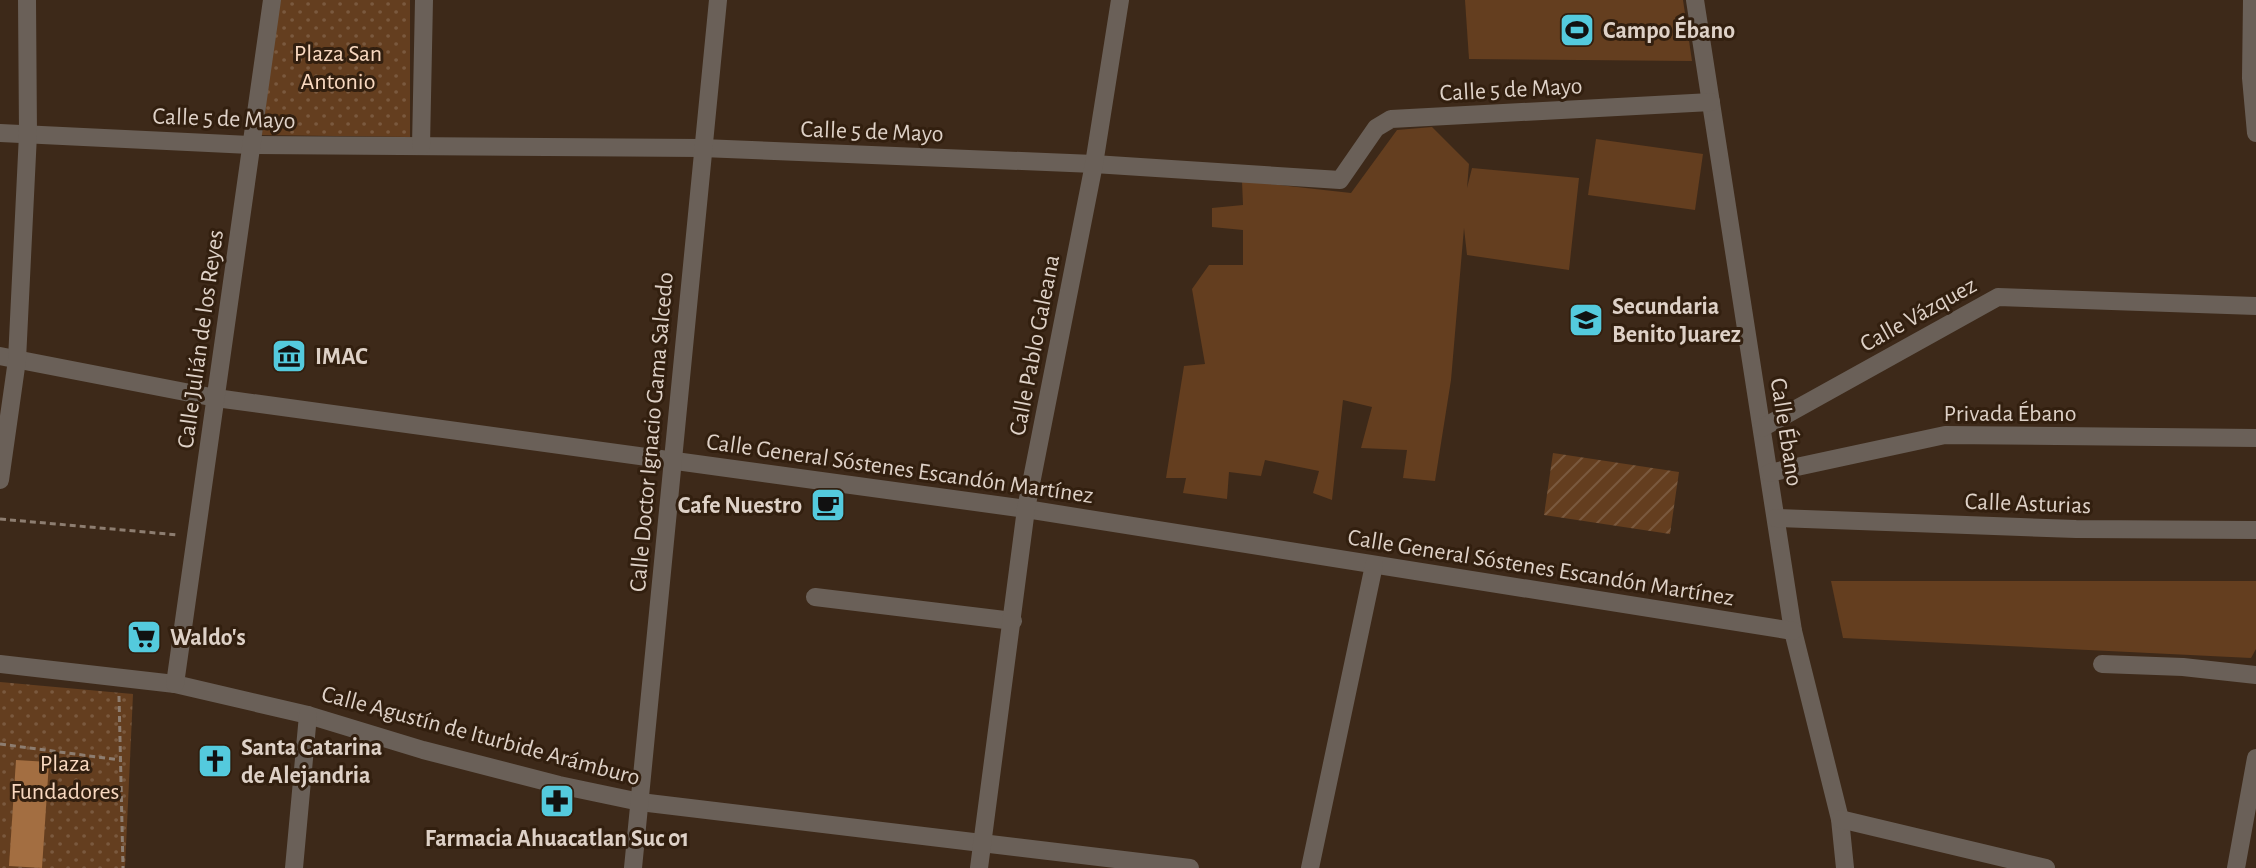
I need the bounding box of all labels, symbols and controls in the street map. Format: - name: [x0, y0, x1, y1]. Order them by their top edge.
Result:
- sports icon: Campo Ébano: [1558, 11, 1596, 49]
- place label: Campo Ébano: [1603, 15, 1735, 43]
- park label: Plaza San Antonio: [294, 42, 382, 94]
- street label: Calle 5 de Mayo: [1439, 74, 1583, 106]
- street label: Calle 5 de Mayo: [152, 105, 296, 133]
- street label: Calle 5 de Mayo: [800, 118, 944, 146]
- street label: Calle Julián de los Reyes: [174, 228, 228, 450]
- street label: Calle Pablo Galeana: [1006, 253, 1064, 438]
- street label: Calle Doctor Ignacio Gama Salcedo: [626, 271, 678, 593]
- street label: Calle Vázquez: [1856, 273, 1981, 357]
- place label: Secundaria Benito Juarez: [1612, 295, 1741, 347]
- school or university icon: Secundaria Benito Juarez: [1567, 301, 1605, 339]
- museum icon: IMAC: [270, 337, 308, 375]
- place label: IMAC: [315, 345, 368, 369]
- street label: Calle Ébano: [1766, 376, 1808, 488]
- street label: Privada Ébano: [1944, 400, 2076, 426]
- street label: Calle General Sóstenes Escandón Martínez: [705, 430, 1095, 508]
- cafe icon: Cafe Nuestro: [809, 486, 847, 524]
- street label: Calle Asturias: [1964, 490, 2092, 518]
- place label: Cafe Nuestro: [678, 494, 802, 518]
- street label: Calle General Sóstenes Escandón Martínez: [1346, 526, 1736, 610]
- supermarket icon: Waldo's: [125, 618, 163, 656]
- place label: Waldo's: [170, 626, 246, 650]
- street label: Calle Agustín de Iturbide Arámburo: [319, 682, 643, 790]
- place label: Santa Catarina de Alejandria: [241, 736, 382, 788]
- church icon: Santa Catarina de Alejandria: [196, 742, 234, 780]
- park label: Plaza Fundadores: [11, 752, 119, 804]
- pharmacy icon: Farmacia Ahuacatlan Suc 01: [538, 782, 576, 820]
- place label: Farmacia Ahuacatlan Suc 01: [425, 827, 689, 851]

